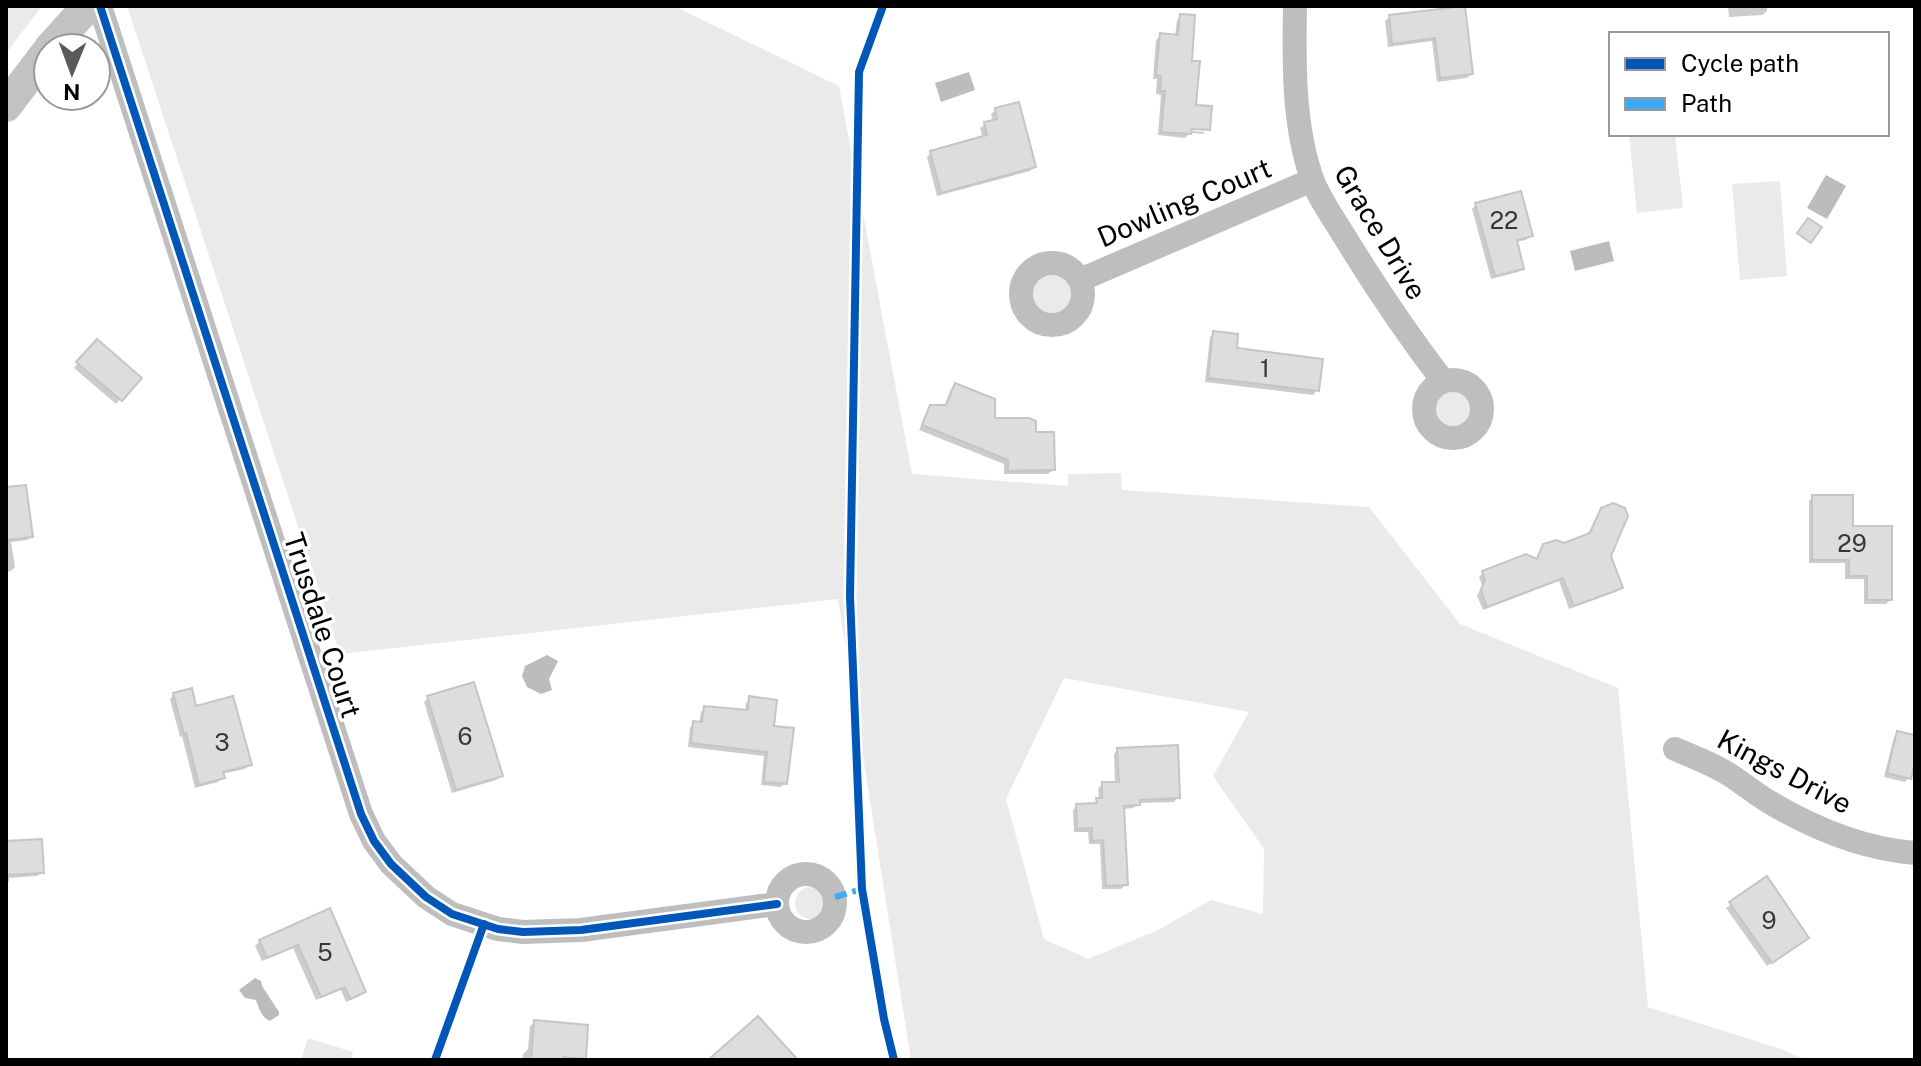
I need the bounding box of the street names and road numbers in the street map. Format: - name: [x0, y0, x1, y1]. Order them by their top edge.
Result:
- street label: Dowling Court: [1092, 151, 1276, 253]
- street label: Grace Drive: [1328, 159, 1434, 305]
- street label: Trusdale Court: [278, 528, 368, 722]
- street label: Kings Drive: [1712, 722, 1858, 820]

